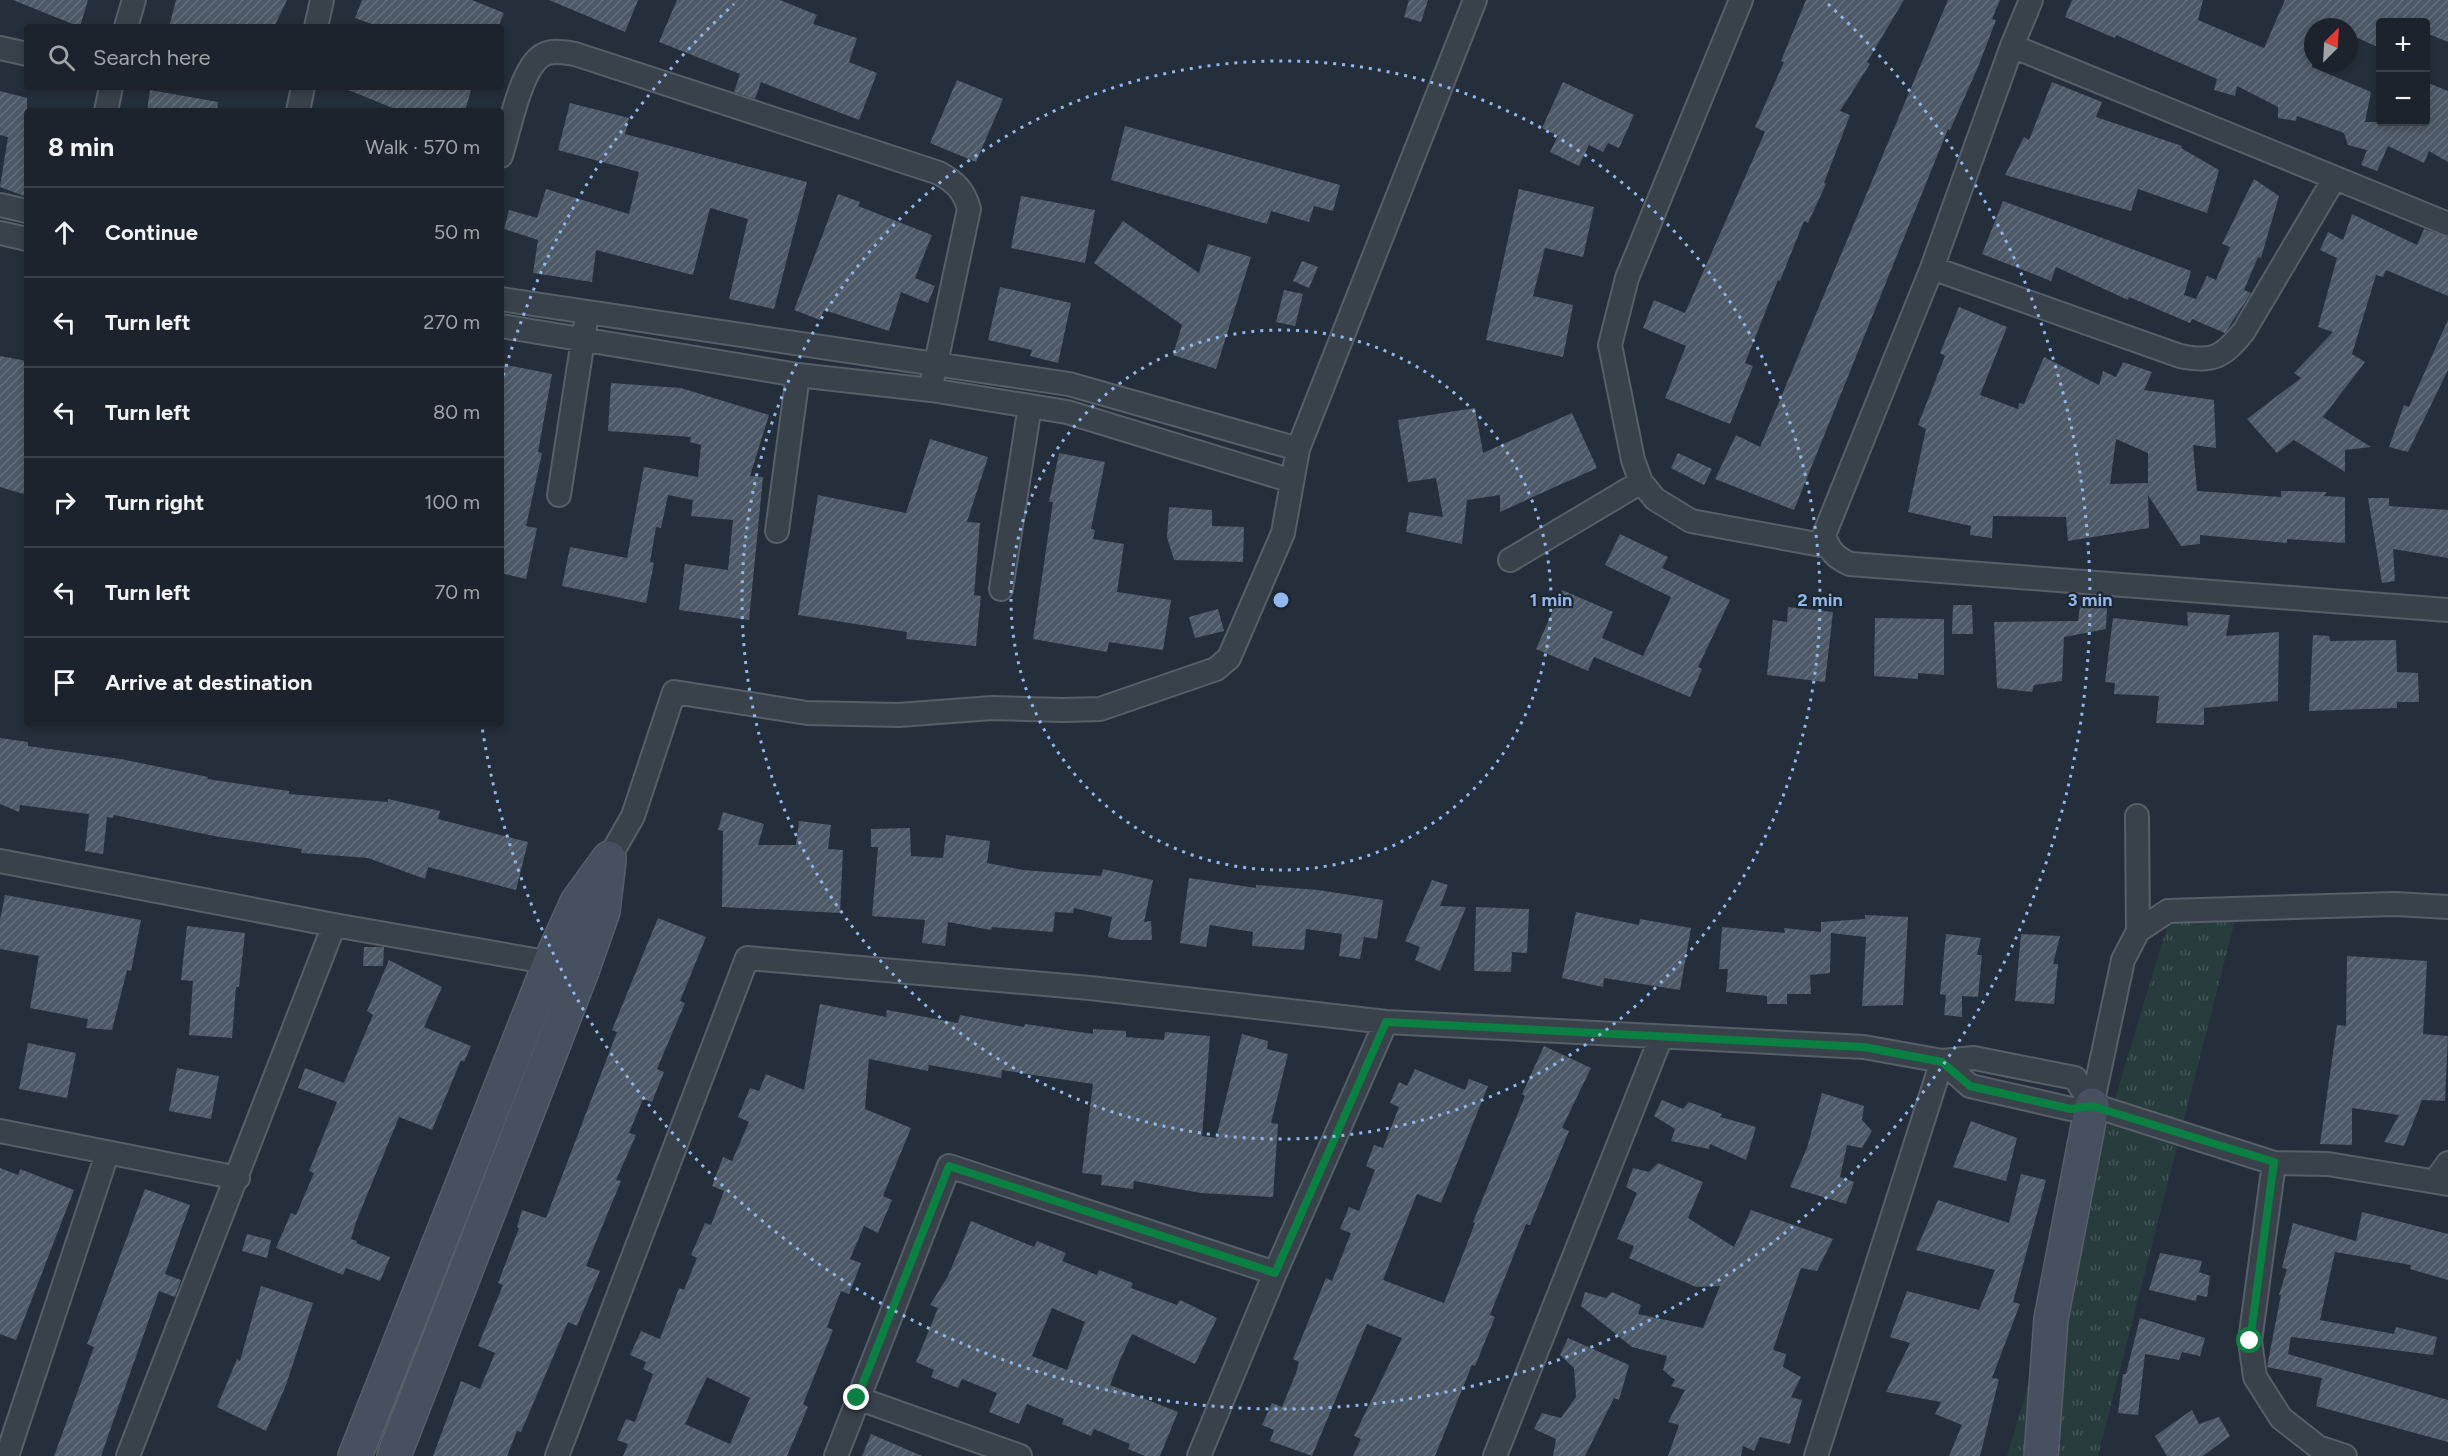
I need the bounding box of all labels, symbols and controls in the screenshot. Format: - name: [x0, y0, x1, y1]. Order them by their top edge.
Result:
- north arrow: [2304, 18, 2358, 72]
- map controls: [2376, 18, 2430, 126]
- button: +: [2376, 18, 2430, 72]
- search box: [24, 24, 504, 90]
- icon: search: [45, 41, 78, 74]
- text: Search here: [93, 44, 211, 71]
- button: −: [2376, 72, 2430, 126]
- text: 8 min: [48, 131, 114, 163]
- text: Walk · 570 m: [365, 135, 480, 159]
- icon: ahead: [48, 216, 81, 249]
- text: Continue: [105, 219, 198, 246]
- text: 50 m: [434, 220, 480, 244]
- icon: left: [48, 306, 81, 339]
- text: Turn left: [105, 309, 191, 336]
- text: 270 m: [423, 310, 480, 334]
- icon: left: [48, 396, 81, 429]
- text: Turn left: [105, 399, 191, 426]
- text: 80 m: [433, 400, 480, 424]
- icon: right: [48, 486, 81, 519]
- text: Turn right: [105, 489, 204, 516]
- text: 100 m: [424, 490, 480, 514]
- icon: left: [48, 576, 81, 609]
- text: Turn left: [105, 579, 191, 606]
- text: 70 m: [434, 580, 480, 604]
- text: 1 min: [1530, 589, 1572, 611]
- text: 2 min: [1797, 589, 1843, 611]
- text: 3 min: [2068, 589, 2112, 611]
- centre of rings: [1271, 590, 1291, 610]
- icon: arrive: [48, 666, 81, 699]
- text: Arrive at destination: [105, 669, 313, 696]
- route start: [2236, 1327, 2262, 1353]
- route end: [843, 1384, 869, 1410]

